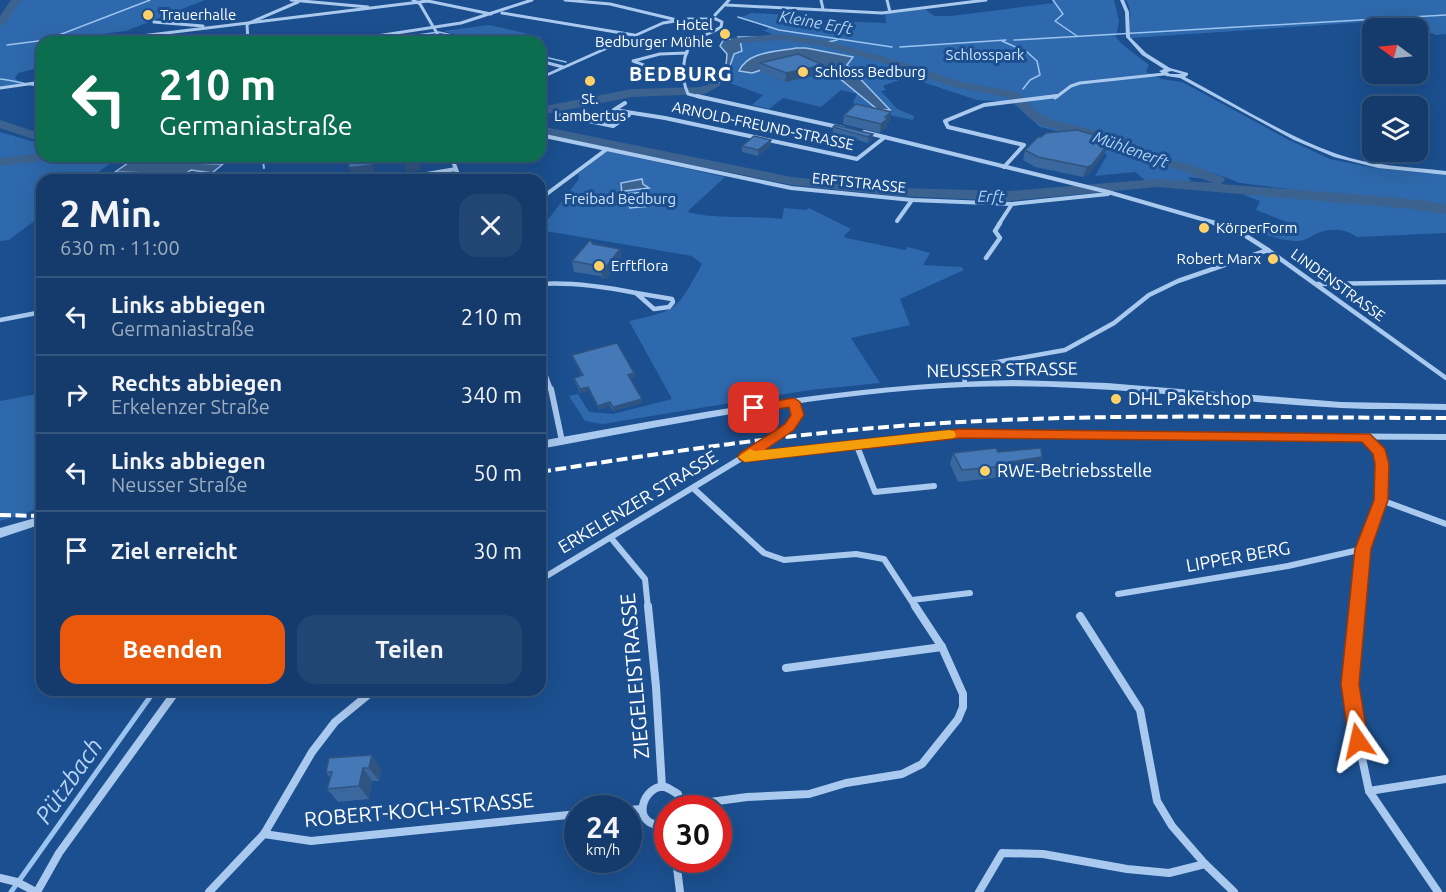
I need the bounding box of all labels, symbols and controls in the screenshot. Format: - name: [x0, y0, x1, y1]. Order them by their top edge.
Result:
- place label: Trauerhalle: [160, 6, 236, 23]
- water label: Kleine Erft: [778, 7, 855, 37]
- marker: Trauerhalle: [141, 8, 155, 22]
- place label: Hotel Bedburger Mühle: [595, 16, 713, 50]
- north arrow: [1362, 18, 1428, 84]
- map controls: [1362, 18, 1428, 162]
- marker: Hotel Bedburger Mühle: [718, 27, 732, 41]
- park label: Schlosspark: [946, 46, 1025, 63]
- icon: left: [60, 60, 138, 138]
- text: 210 m: [159, 61, 276, 108]
- district label: BEDBURG: [629, 62, 733, 85]
- place label: Schloss Bedburg: [815, 63, 926, 80]
- marker: Schloss Bedburg: [796, 65, 810, 79]
- marker: St. Lambertus: [583, 74, 597, 88]
- place label: St. Lambertus: [554, 90, 626, 124]
- button: layers: [1362, 96, 1428, 162]
- street label: ARNOLD-FREUND-STRASSE: [671, 98, 856, 153]
- text: Germaniastraße: [159, 110, 353, 140]
- water label: Mühlenerft: [1091, 127, 1172, 171]
- street label: ERFTSTRASSE: [811, 169, 907, 196]
- water label: Erft: [977, 187, 1005, 205]
- park label: Freibad Bedburg: [564, 190, 676, 207]
- text: 2 Min.: [60, 193, 161, 234]
- button: close: [459, 194, 522, 257]
- place label: KörperForm: [1216, 219, 1297, 236]
- marker: KörperForm: [1197, 221, 1211, 235]
- text: 630 m · 11:00: [60, 236, 180, 259]
- street label: LINDENSTRASSE: [1288, 245, 1389, 324]
- place label: Robert Marx: [1177, 250, 1261, 267]
- marker: Robert Marx: [1266, 252, 1280, 266]
- place label: Erftflora: [611, 257, 669, 274]
- marker: Erftflora: [592, 259, 606, 273]
- text: Links abbiegen: [111, 292, 266, 317]
- icon: left: [60, 300, 93, 333]
- text: 210 m: [461, 304, 522, 329]
- text: Germaniastraße: [111, 317, 254, 340]
- street label: NEUSSER STRASSE: [926, 358, 1078, 380]
- text: Rechts abbiegen: [111, 370, 282, 395]
- icon: right: [60, 378, 93, 411]
- text: 340 m: [461, 382, 522, 407]
- pin: [728, 382, 779, 433]
- place label: DHL Paketshop: [1128, 388, 1251, 408]
- icon: arrive: [737, 391, 770, 424]
- marker: DHL Paketshop: [1109, 392, 1123, 406]
- text: Erkelenzer Straße: [111, 395, 270, 418]
- street label: ERKELENZER STRASSE: [554, 446, 721, 557]
- text: Links abbiegen: [111, 448, 266, 473]
- icon: left: [60, 456, 93, 489]
- text: 50 m: [473, 460, 522, 485]
- place label: RWE-Betriebsstelle: [997, 460, 1152, 480]
- marker: RWE-Betriebsstelle: [978, 464, 992, 478]
- text: Neusser Straße: [111, 473, 248, 496]
- icon: arrive: [60, 534, 93, 567]
- street label: LIPPER BERG: [1184, 537, 1291, 575]
- text: Ziel erreicht: [111, 538, 238, 563]
- text: 30 m: [473, 538, 522, 563]
- street label: ZIEGELEISTRASSE: [615, 592, 653, 760]
- button: Beenden: [60, 615, 285, 684]
- button: Teilen: [297, 615, 522, 684]
- position arrow: [1326, 709, 1390, 773]
- water label: Pützbach: [29, 733, 108, 829]
- street label: ROBERT-KOCH-STRASSE: [303, 787, 535, 831]
- speed limit sign: 30: [654, 795, 732, 873]
- text: 24: [586, 810, 620, 844]
- text: km/h: [586, 841, 620, 858]

